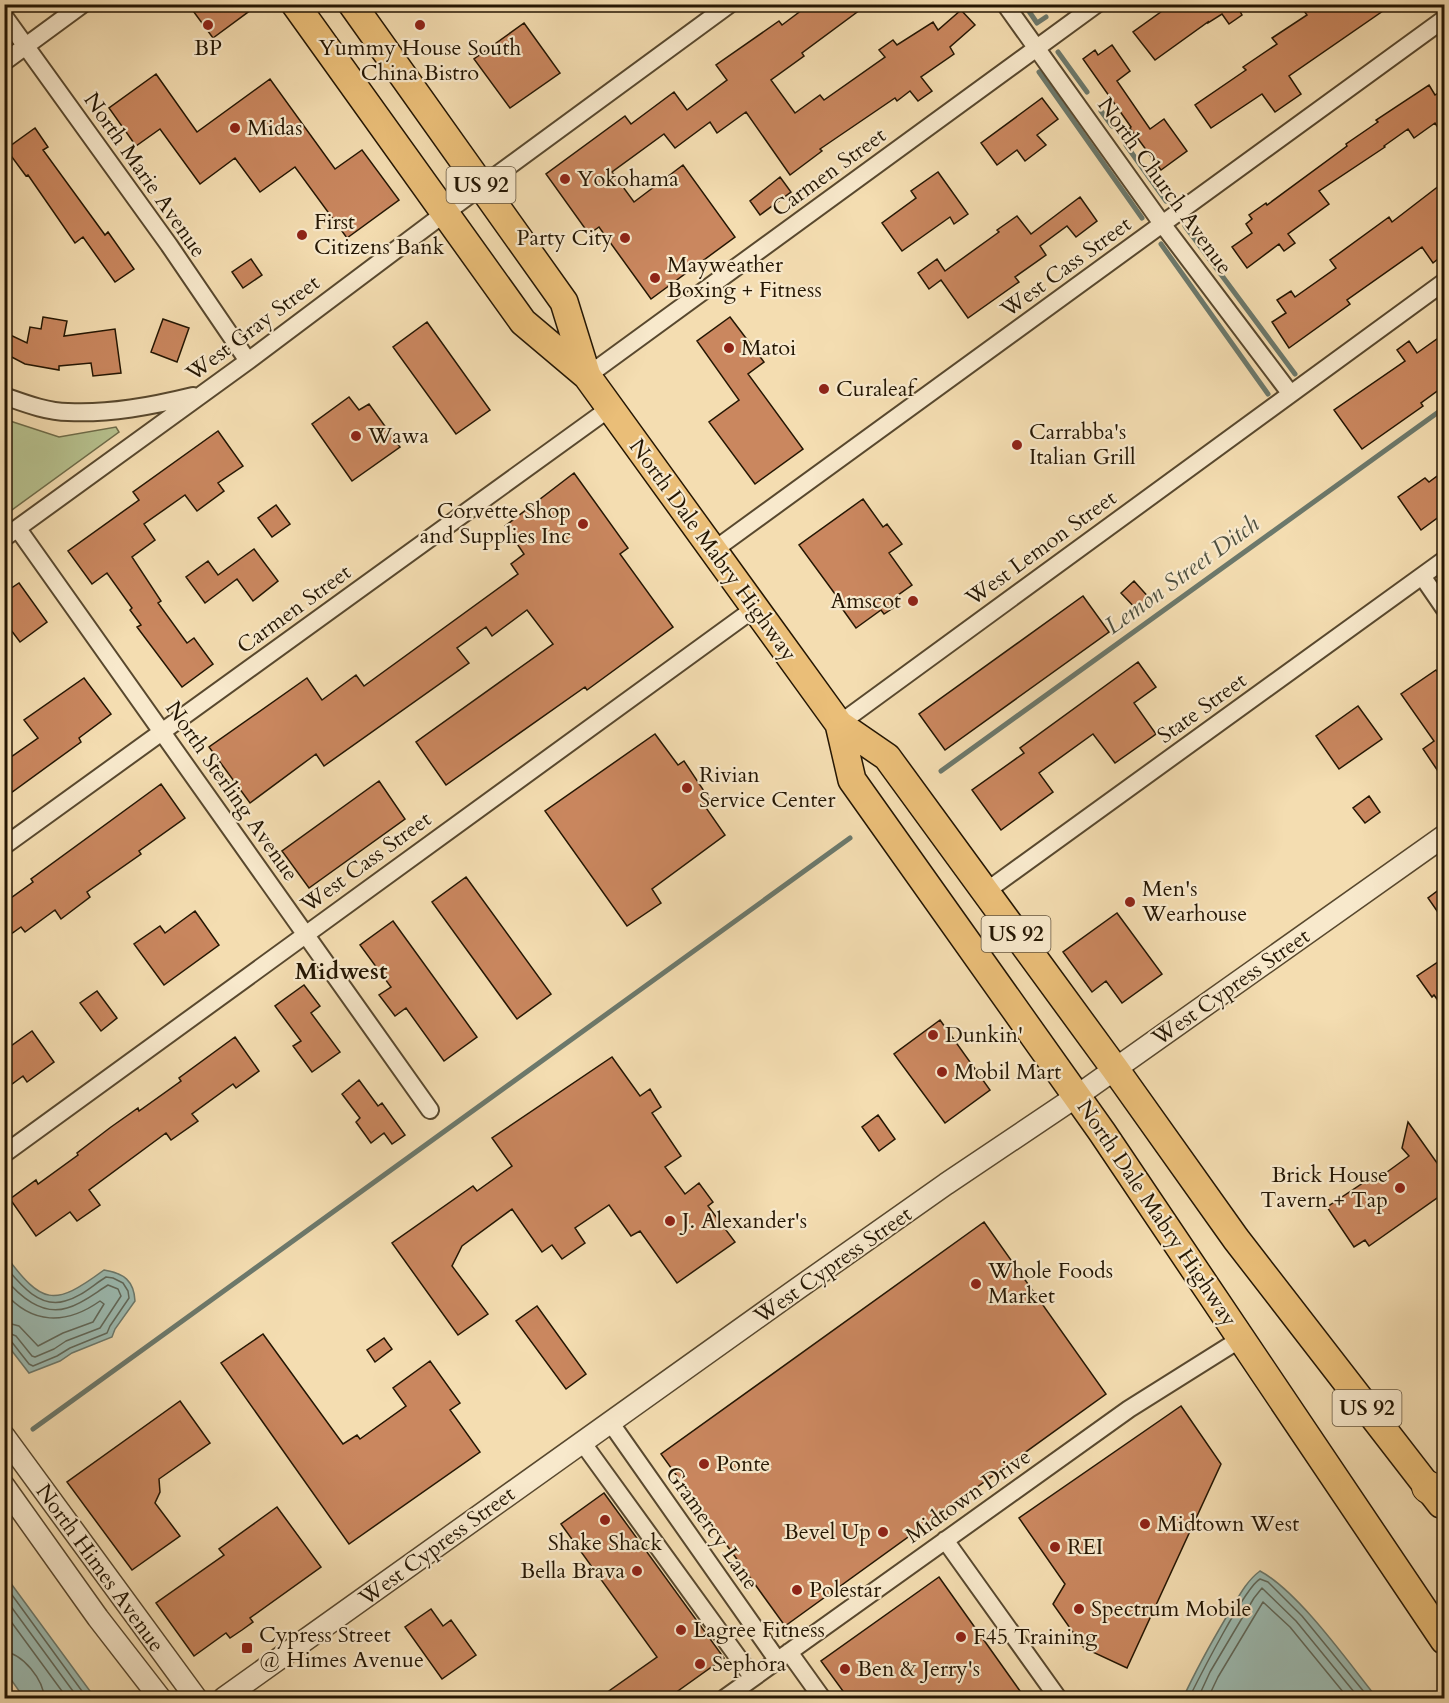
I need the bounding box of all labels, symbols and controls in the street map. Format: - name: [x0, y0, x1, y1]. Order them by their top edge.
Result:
- marker: BP: [201, 18, 215, 32]
- marker: Yummy House South China Bistro: [413, 18, 427, 32]
- place label: BP: [194, 33, 222, 63]
- place label: Yummy House South China Bistro: [319, 33, 521, 88]
- street label: North Marie Avenue: [77, 86, 213, 264]
- street label: North Church Avenue: [1091, 91, 1239, 281]
- place label: Midas: [247, 113, 302, 143]
- street label: Carmen Street: [766, 120, 892, 224]
- marker: Midas: [228, 121, 242, 135]
- place label: Yokohama: [577, 164, 679, 194]
- road number: US 92: [446, 167, 516, 203]
- marker: Yokohama: [558, 172, 572, 186]
- place label: First Citizens Bank: [314, 207, 445, 262]
- street label: West Cass Street: [994, 209, 1137, 325]
- place label: Party City: [516, 223, 613, 253]
- marker: First Citizens Bank: [295, 228, 309, 242]
- marker: Party City: [618, 231, 632, 245]
- place label: Mayweather Boxing + Fitness: [667, 250, 822, 305]
- street label: West Gray Street: [179, 268, 326, 389]
- marker: Mayweather Boxing + Fitness: [648, 271, 662, 285]
- place label: Matoi: [741, 333, 796, 363]
- marker: Matoi: [722, 341, 736, 355]
- place label: Curaleaf: [836, 374, 918, 404]
- marker: Curaleaf: [817, 382, 831, 396]
- place label: Carrabba's Italian Grill: [1029, 417, 1136, 472]
- place label: Wawa: [367, 421, 429, 451]
- marker: Wawa: [349, 429, 363, 443]
- street label: North Dale Mabry Highway: [622, 433, 804, 667]
- marker: Carrabba's Italian Grill: [1010, 438, 1024, 452]
- street label: West Lemon Street: [959, 483, 1123, 614]
- place label: Corvette Shop and Supplies Inc: [420, 496, 571, 551]
- water label: Lemon Street Ditch: [1098, 507, 1266, 642]
- marker: Corvette Shop and Supplies Inc: [576, 517, 590, 531]
- street label: Carmen Street: [231, 557, 357, 661]
- place label: Amscot: [831, 586, 901, 616]
- marker: Amscot: [906, 594, 920, 608]
- street label: State Street: [1151, 665, 1253, 750]
- street label: North Sterling Avenue: [158, 695, 306, 887]
- place label: Rivian Service Center: [699, 760, 837, 815]
- marker: Rivian Service Center: [680, 781, 694, 795]
- street label: West Cass Street: [294, 804, 437, 920]
- place label: Men's Wearhouse: [1141, 874, 1247, 929]
- marker: Men's Wearhouse: [1123, 895, 1137, 909]
- road number: US 92: [982, 916, 1050, 952]
- street label: West Cypress Street: [1145, 921, 1316, 1053]
- district label: Midwest: [295, 955, 388, 988]
- place label: Dunkin': [945, 1020, 1023, 1050]
- marker: Dunkin': [926, 1028, 940, 1042]
- place label: Mobil Mart: [954, 1057, 1061, 1087]
- marker: Mobil Mart: [935, 1065, 949, 1079]
- street label: North Dale Mabry Highway: [1070, 1094, 1245, 1333]
- place label: Brick House Tavern + Tap: [1260, 1160, 1388, 1215]
- marker: Brick House Tavern + Tap: [1393, 1181, 1407, 1195]
- street label: West Cypress Street: [747, 1199, 918, 1331]
- place label: J. Alexander's: [679, 1206, 807, 1236]
- marker: J. Alexander's: [663, 1214, 677, 1228]
- place label: Whole Foods Market: [987, 1256, 1113, 1311]
- marker: Whole Foods Market: [969, 1277, 983, 1291]
- road number: US 92: [1332, 1390, 1402, 1426]
- street label: Midtown Drive: [899, 1442, 1037, 1550]
- place label: Ponte: [716, 1449, 770, 1479]
- marker: Ponte: [697, 1457, 711, 1471]
- street label: Gramercy Lane: [658, 1460, 766, 1596]
- street label: North Himes Avenue: [29, 1478, 171, 1658]
- street label: West Cypress Street: [352, 1479, 521, 1613]
- place label: Midtown West: [1157, 1509, 1299, 1539]
- marker: Shake Shack: [598, 1513, 612, 1527]
- place label: Bevel Up: [784, 1517, 871, 1547]
- marker: Midtown West: [1138, 1517, 1152, 1531]
- marker: Bevel Up: [876, 1525, 890, 1539]
- place label: Shake Shack: [548, 1528, 663, 1558]
- place label: REI: [1067, 1532, 1103, 1562]
- marker: REI: [1048, 1540, 1062, 1554]
- place label: Bella Brava: [520, 1556, 625, 1586]
- marker: Bella Brava: [630, 1564, 644, 1578]
- place label: Polestar: [809, 1575, 882, 1605]
- marker: Polestar: [790, 1583, 804, 1597]
- place label: Spectrum Mobile: [1091, 1594, 1252, 1624]
- marker: Spectrum Mobile: [1072, 1602, 1086, 1616]
- place label: Lagree Fitness: [693, 1615, 825, 1645]
- place label: Cypress Street @ Himes Avenue: [259, 1620, 424, 1675]
- place label: F45 Training: [973, 1622, 1098, 1652]
- marker: Lagree Fitness: [674, 1623, 688, 1637]
- marker: F45 Training: [954, 1630, 968, 1644]
- marker: Cypress Street @ Himes Avenue: [240, 1641, 254, 1655]
- place label: Sephora: [712, 1649, 787, 1679]
- place label: Ben & Jerry's: [857, 1654, 980, 1684]
- marker: Sephora: [693, 1657, 707, 1671]
- marker: Ben & Jerry's: [838, 1662, 852, 1676]

